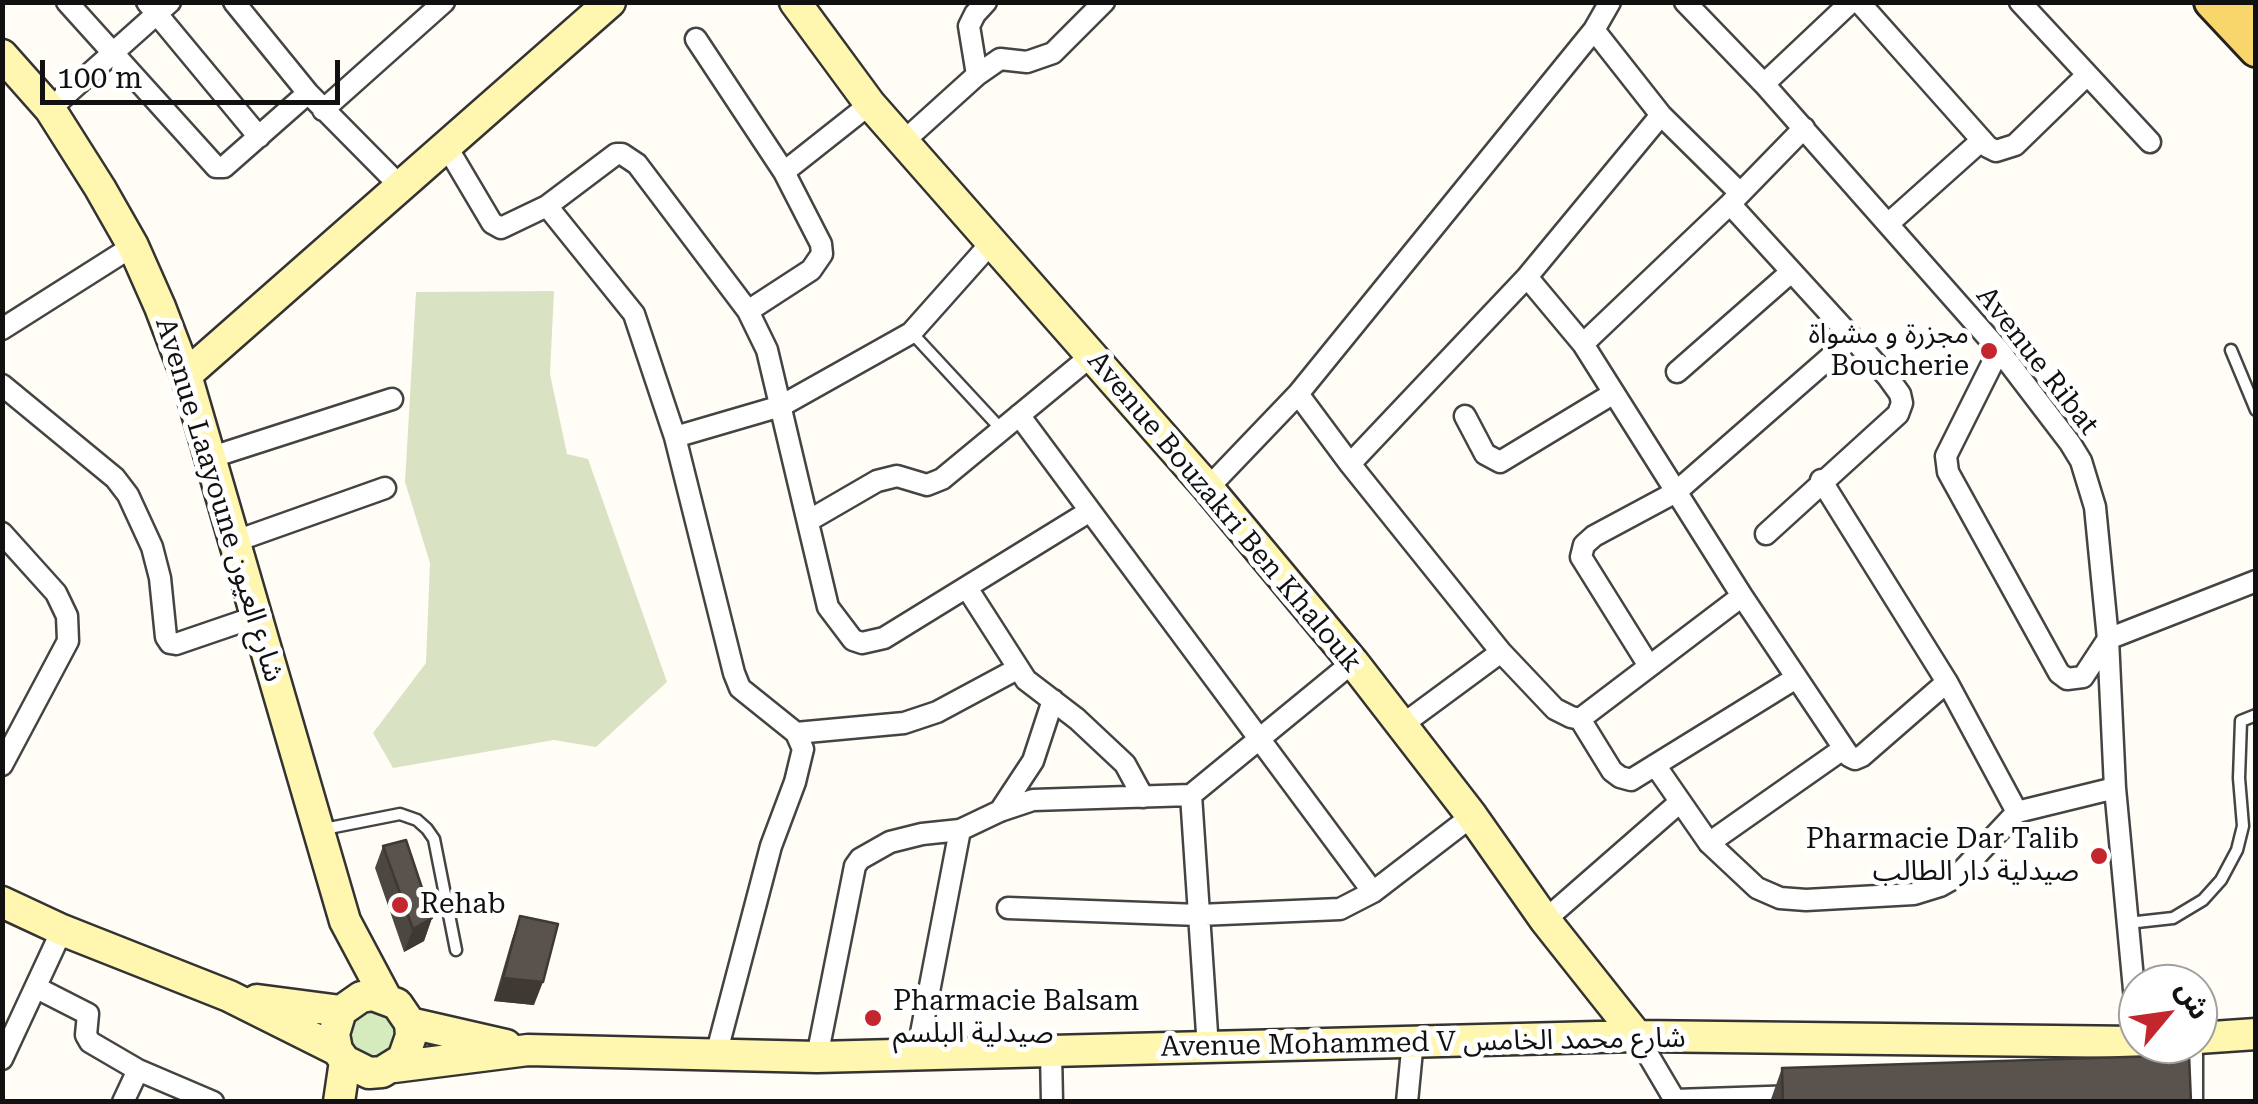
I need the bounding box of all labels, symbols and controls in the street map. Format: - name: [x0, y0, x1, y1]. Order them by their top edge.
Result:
- scale bar: [45, 40, 345, 102]
- text: 100 m: [57, 60, 142, 95]
- street label: Avenue Ribat: [1969, 280, 2105, 442]
- street label: Avenue Laayoune شارع العيون: [148, 314, 290, 686]
- place label: مجزرة و مشواة Boucherie: [1808, 318, 1969, 384]
- marker: مجزرة و مشواة Boucherie: [1978, 340, 2000, 362]
- street label: Avenue Bouzakri Ben Khalouk: [1080, 345, 1368, 679]
- place label: Pharmacie Dar Talib صيدلية دار الطالب: [1806, 823, 2079, 889]
- marker: Pharmacie Dar Talib صيدلية دار الطالب: [2088, 845, 2110, 867]
- place label: Rehab: [420, 888, 505, 922]
- marker: Rehab: [389, 894, 411, 916]
- north arrow: [2118, 964, 2218, 1064]
- text: ش: [2169, 975, 2217, 1025]
- place label: Pharmacie Balsam صيدلية البلسم: [893, 985, 1139, 1051]
- marker: Pharmacie Balsam صيدلية البلسم: [862, 1007, 884, 1029]
- street label: Avenue Mohammed V شارع محمد الخامس: [1160, 1022, 1686, 1064]

